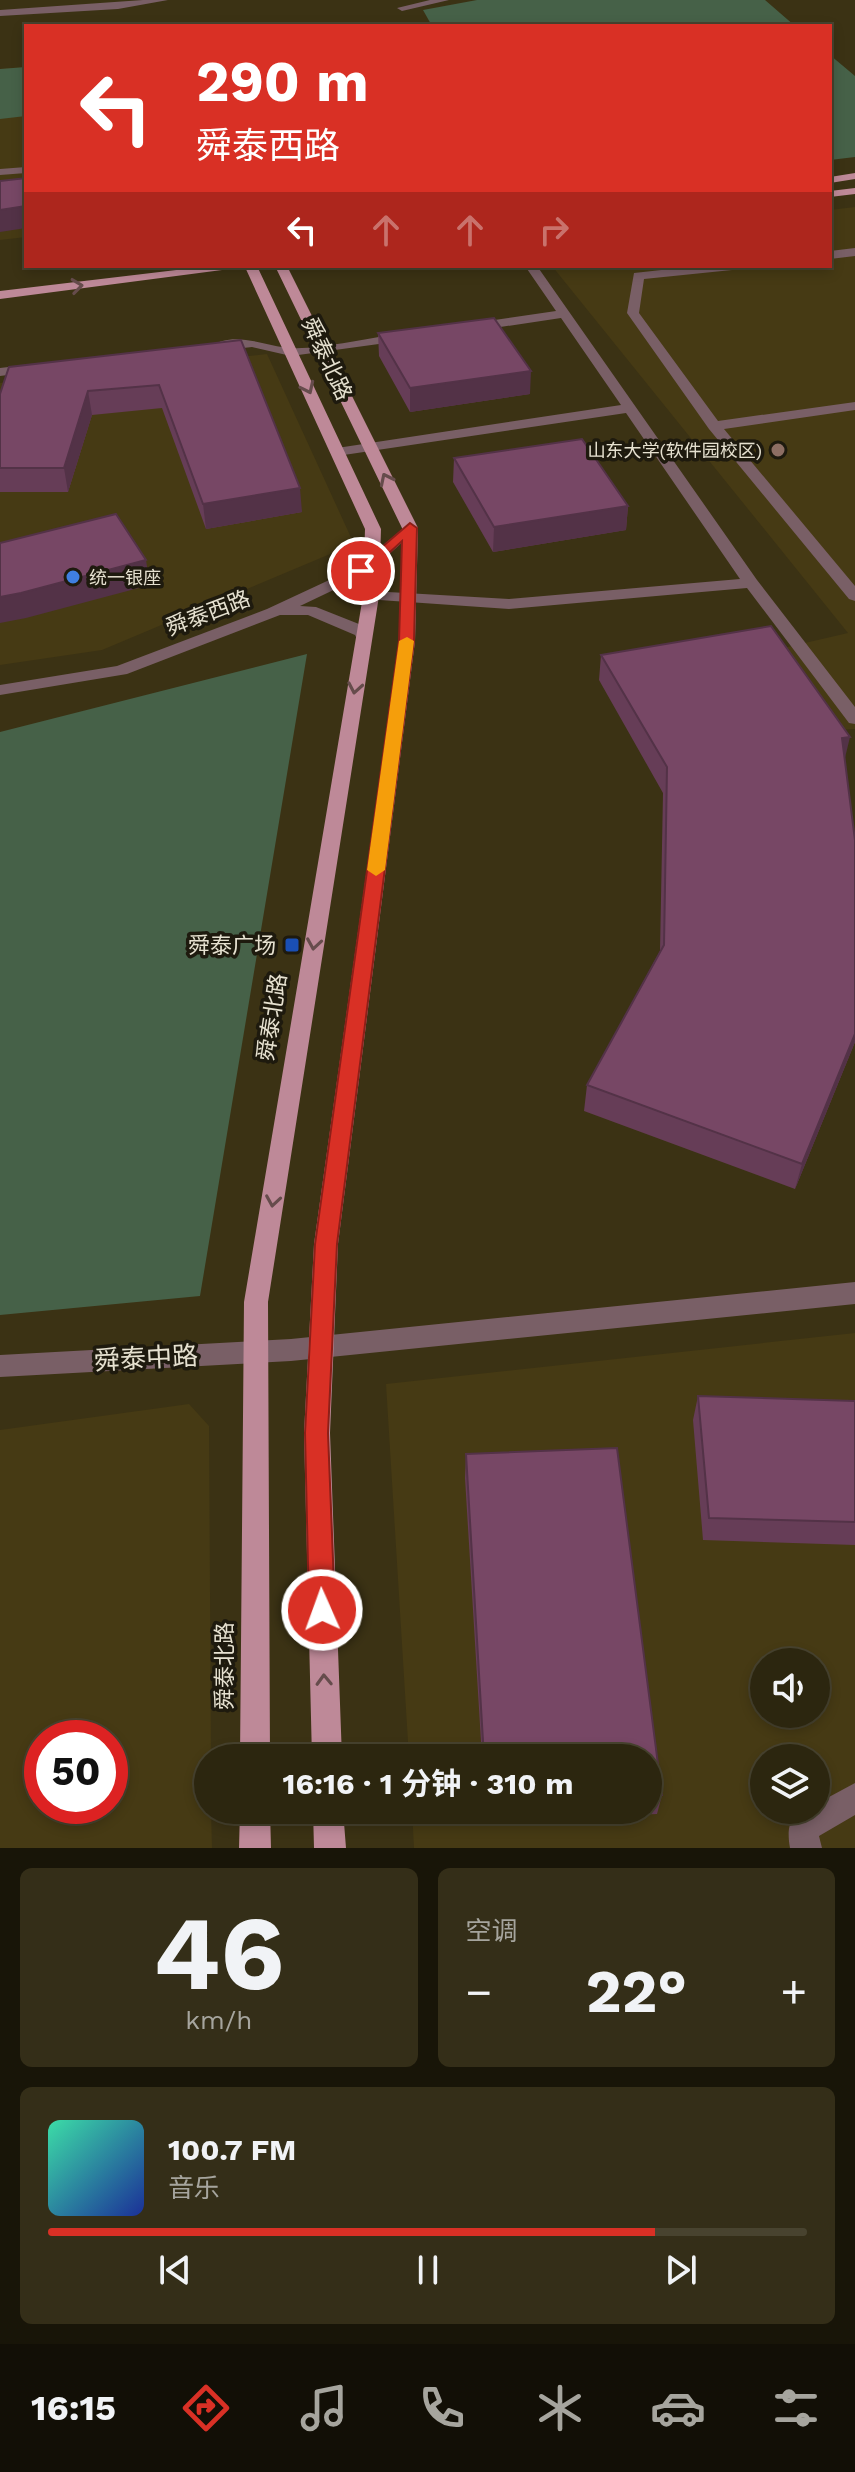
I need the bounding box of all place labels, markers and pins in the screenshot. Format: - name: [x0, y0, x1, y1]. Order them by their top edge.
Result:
- place label: 山东大学(软件园校区): [587, 440, 762, 461]
- marker: 山东大学(软件园校区): [769, 441, 787, 459]
- pin: [327, 537, 395, 605]
- place label: 统一银座: [89, 567, 161, 588]
- marker: 统一银座: [64, 568, 82, 586]
- place label: 舜泰广场: [188, 933, 276, 958]
- marker: 舜泰广场: [283, 936, 301, 954]

